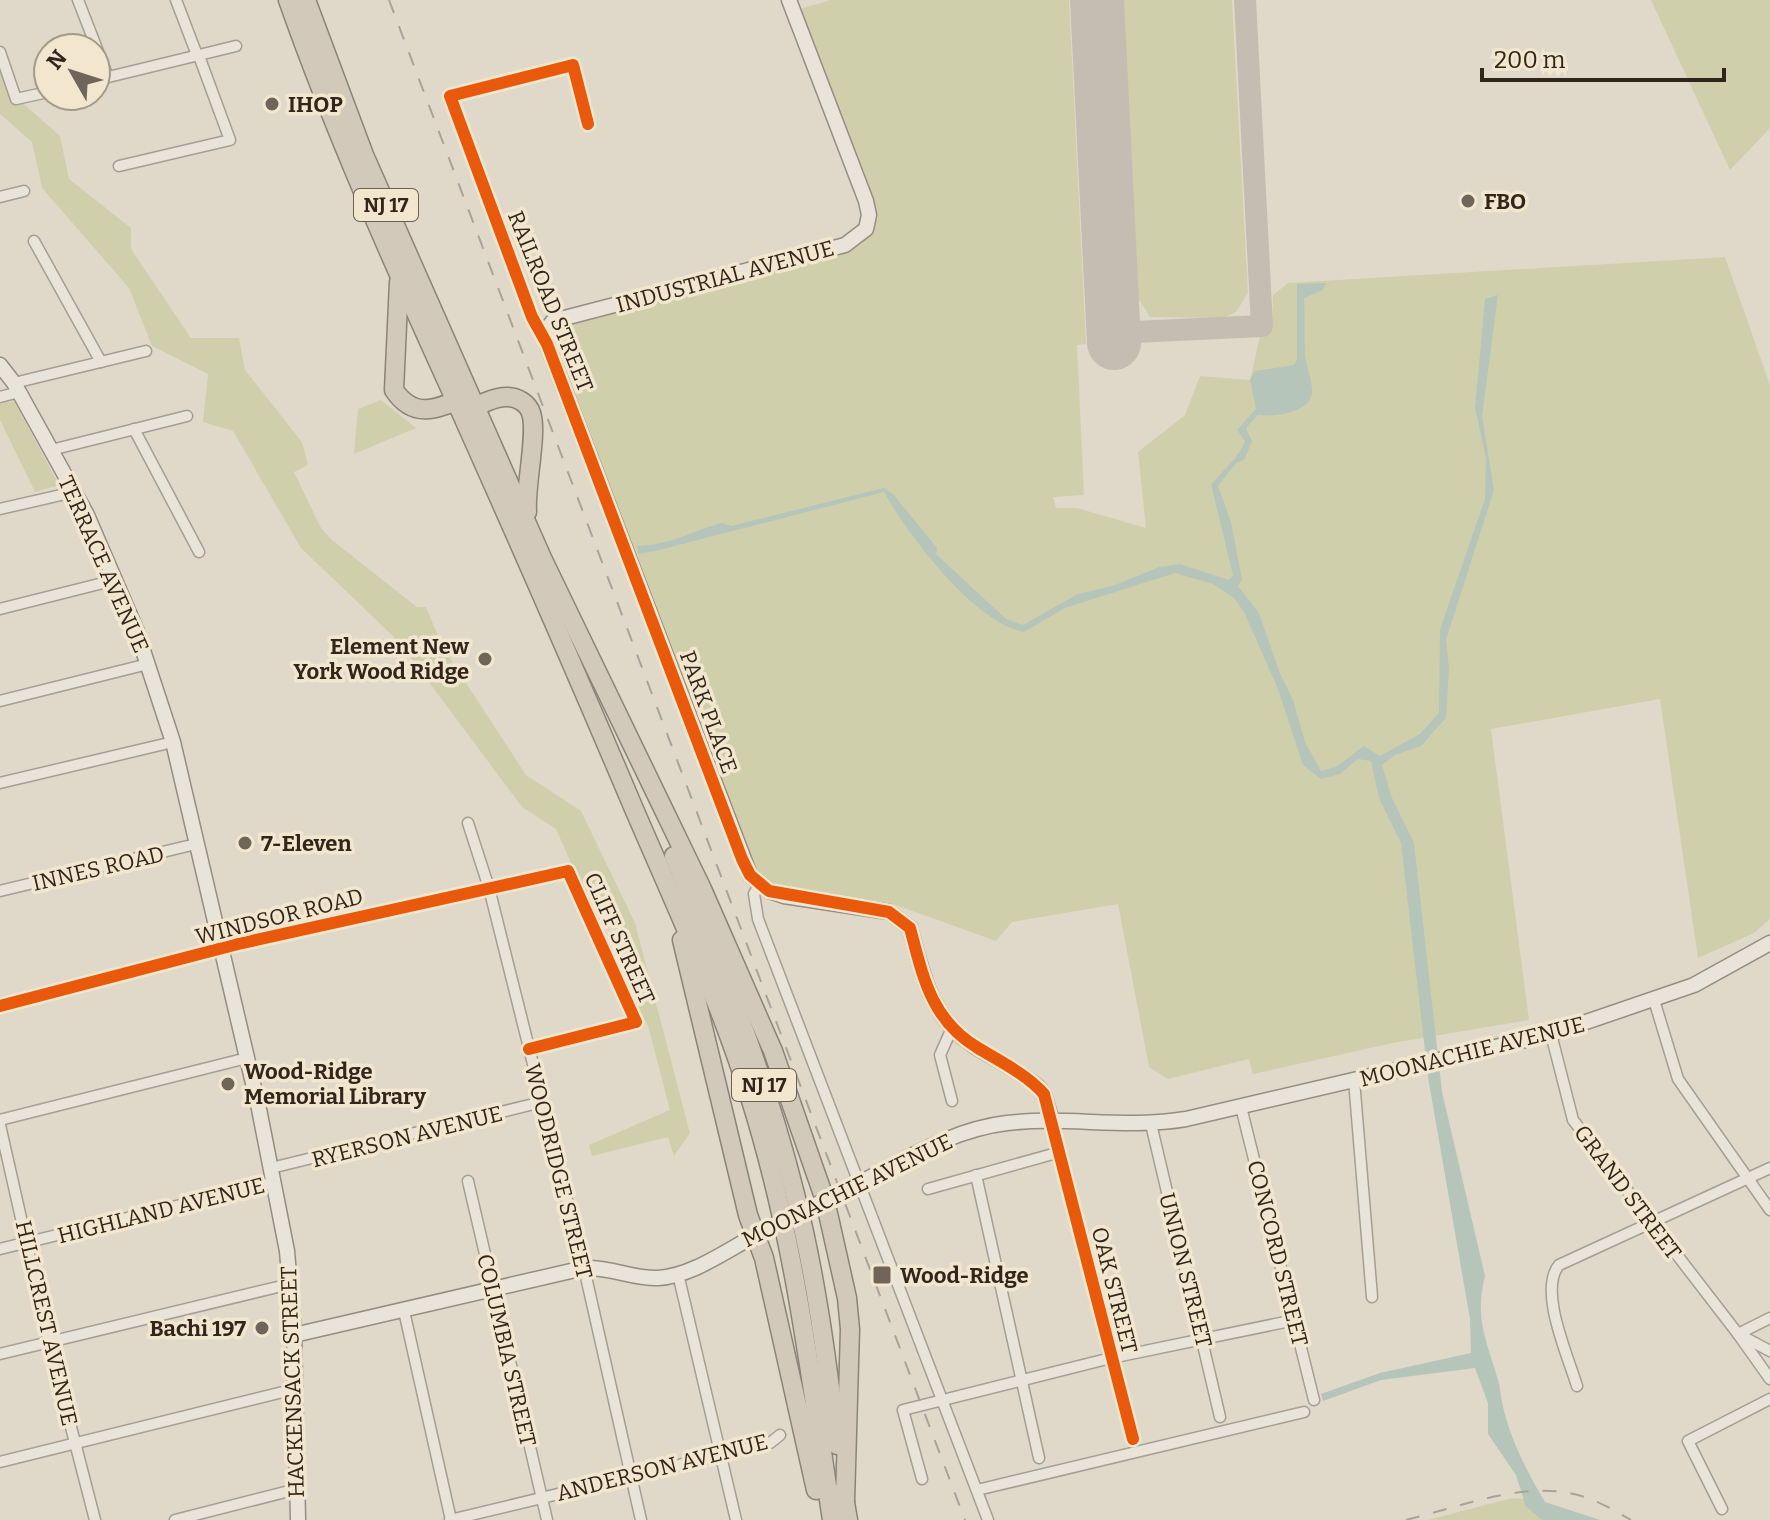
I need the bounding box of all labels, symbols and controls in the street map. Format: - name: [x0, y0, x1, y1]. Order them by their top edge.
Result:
- north arrow: [32, 32, 112, 112]
- scale bar: [1482, 32, 1724, 82]
- text: N: [41, 45, 73, 75]
- text: 200 m: [1494, 46, 1566, 74]
- place label: IHOP: [288, 91, 343, 118]
- marker: IHOP: [263, 95, 281, 113]
- place label: FBO: [1484, 188, 1526, 215]
- road number: NJ 17: [354, 189, 418, 221]
- marker: FBO: [1459, 192, 1477, 210]
- street label: RAILROAD STREET: [502, 207, 599, 396]
- street label: INDUSTRIAL AVENUE: [613, 234, 837, 319]
- street label: TERRACE AVENUE: [52, 471, 155, 657]
- place label: Element New York Wood Ridge: [294, 633, 470, 685]
- street label: PARK PLACE: [674, 647, 743, 777]
- marker: Element New York Wood Ridge: [476, 650, 494, 668]
- place label: 7-Eleven: [261, 830, 352, 857]
- marker: 7-Eleven: [236, 834, 254, 852]
- street label: INNES ROAD: [30, 840, 167, 897]
- street label: CLIFF STREET: [578, 868, 661, 1008]
- street label: WINDSOR ROAD: [192, 883, 366, 950]
- street label: MOONACHIE AVENUE: [1357, 1010, 1587, 1093]
- place label: Wood-Ridge Memorial Library: [244, 1058, 427, 1110]
- street label: WOODRIDGE STREET: [519, 1061, 598, 1282]
- road number: NJ 17: [732, 1069, 796, 1101]
- marker: Wood-Ridge Memorial Library: [219, 1075, 237, 1093]
- street label: RYERSON AVENUE: [309, 1100, 505, 1173]
- street label: GRAND STREET: [1568, 1120, 1687, 1265]
- street label: MOONACHIE AVENUE: [738, 1128, 957, 1253]
- street label: CONCORD STREET: [1241, 1157, 1314, 1349]
- street label: HIGHLAND AVENUE: [55, 1172, 268, 1249]
- street label: UNION STREET: [1153, 1190, 1218, 1350]
- street label: HILLCREST AVENUE: [10, 1218, 83, 1428]
- street label: OAK STREET: [1086, 1224, 1143, 1356]
- street label: COLUMBIA STREET: [471, 1251, 542, 1449]
- place label: Wood-Ridge: [900, 1262, 1029, 1289]
- marker: Wood-Ridge: [871, 1264, 893, 1286]
- street label: HACKENSACK STREET: [275, 1266, 310, 1498]
- place label: Bachi 197: [150, 1315, 246, 1342]
- marker: Bachi 197: [253, 1319, 271, 1337]
- street label: ANDERSON AVENUE: [554, 1428, 771, 1507]

